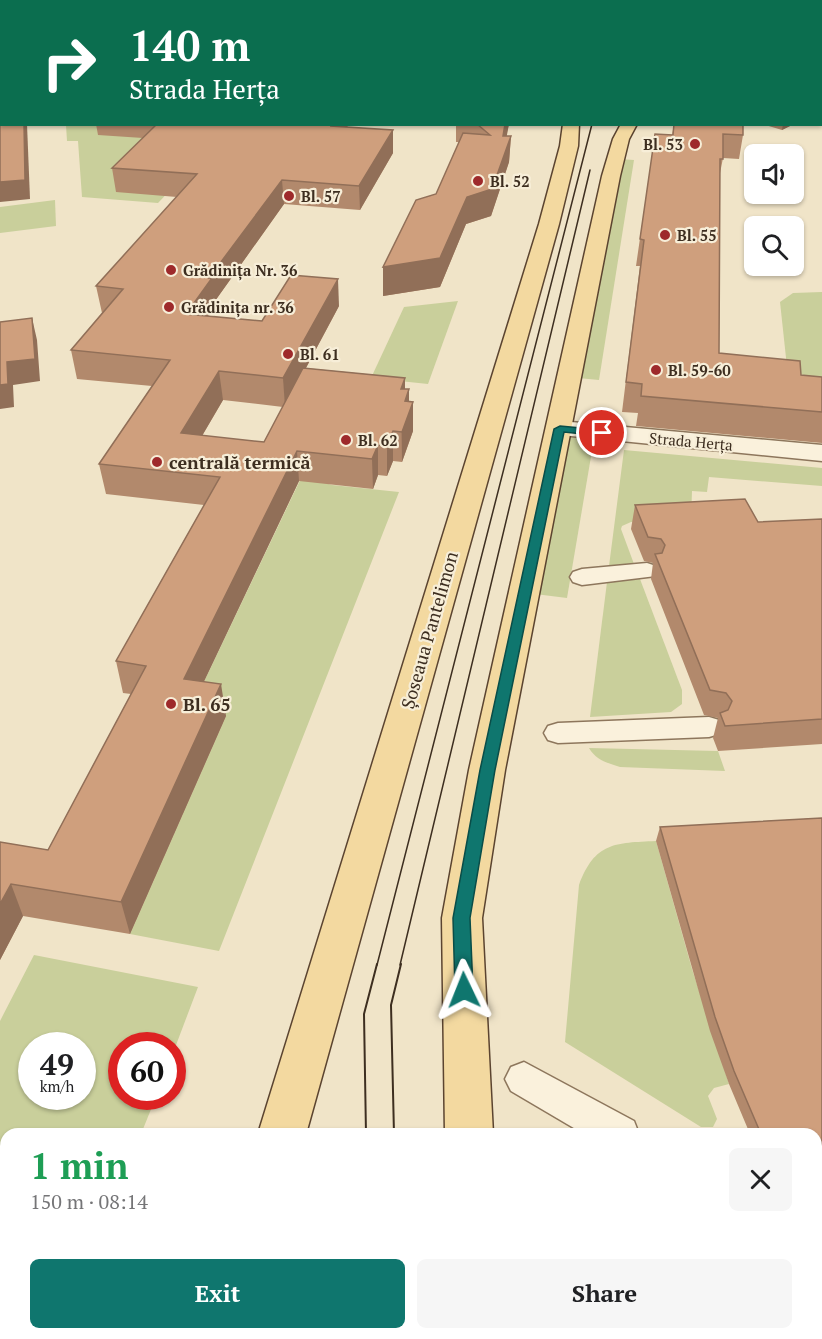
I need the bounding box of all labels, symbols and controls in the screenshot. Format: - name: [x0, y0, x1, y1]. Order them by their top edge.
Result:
- text: 140 m: [129, 17, 250, 73]
- icon: right: [30, 24, 108, 102]
- text: Strada Herța: [129, 71, 280, 107]
- place label: Bl. 53: [643, 134, 683, 154]
- marker: Bl. 53: [688, 137, 702, 151]
- map controls: [744, 144, 804, 276]
- button: sound: [744, 144, 804, 204]
- place label: Bl. 52: [490, 171, 530, 191]
- marker: Bl. 52: [471, 174, 485, 188]
- place label: Bl. 57: [301, 186, 341, 206]
- marker: Bl. 57: [282, 189, 296, 203]
- button: search: [744, 216, 804, 276]
- place label: Bl. 55: [677, 225, 717, 245]
- marker: Bl. 55: [658, 228, 672, 242]
- place label: Grădinița Nr. 36: [183, 260, 298, 281]
- marker: Grădinița Nr. 36: [164, 263, 178, 277]
- place label: Grădinița nr. 36: [181, 297, 294, 318]
- marker: Grădinița nr. 36: [162, 300, 176, 314]
- place label: Bl. 61: [300, 344, 340, 364]
- marker: Bl. 61: [281, 347, 295, 361]
- place label: Bl. 59-60: [668, 360, 731, 380]
- marker: Bl. 59-60: [649, 363, 663, 377]
- pin: [576, 407, 627, 458]
- icon: arrive: [585, 416, 618, 449]
- street label: Strada Herța: [648, 427, 734, 455]
- place label: Bl. 62: [358, 430, 398, 450]
- marker: Bl. 62: [339, 433, 353, 447]
- place label: centrală termică: [169, 450, 310, 474]
- marker: centrală termică: [150, 455, 164, 469]
- street label: Șoseaua Pantelimon: [395, 548, 463, 711]
- place label: Bl. 65: [183, 692, 231, 716]
- marker: Bl. 65: [164, 697, 178, 711]
- position arrow: [432, 958, 496, 1022]
- speed limit sign: 60: [108, 1032, 186, 1110]
- text: 49: [40, 1044, 74, 1084]
- text: km/h: [40, 1076, 74, 1096]
- text: 1 min: [30, 1142, 128, 1189]
- button: close: [729, 1148, 792, 1211]
- text: 150 m · 08:14: [30, 1188, 148, 1215]
- button: Exit: [30, 1259, 405, 1328]
- button: Share: [417, 1259, 792, 1328]

